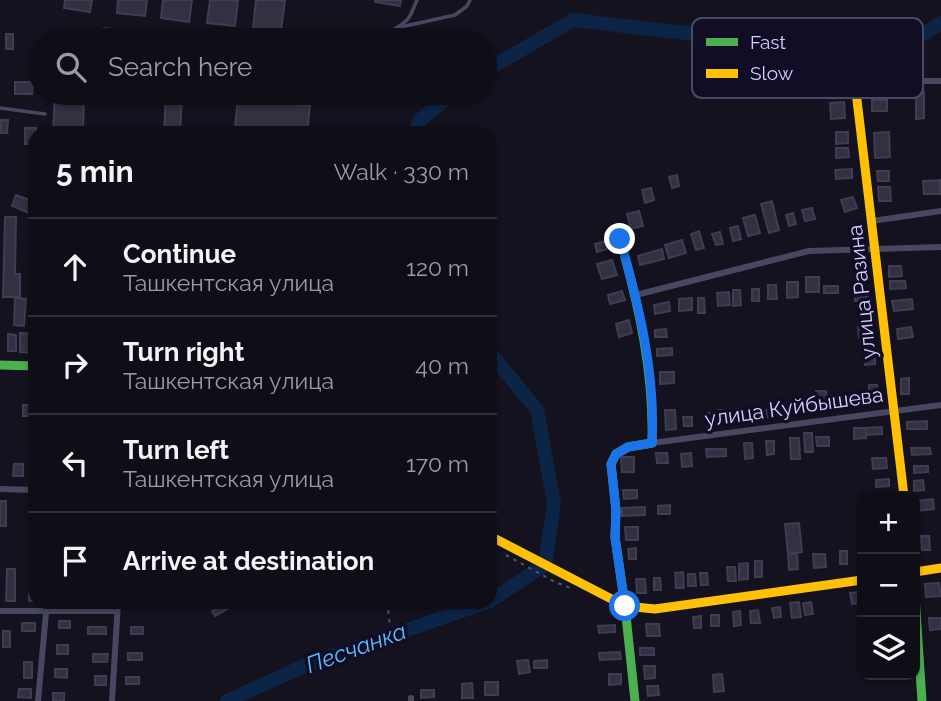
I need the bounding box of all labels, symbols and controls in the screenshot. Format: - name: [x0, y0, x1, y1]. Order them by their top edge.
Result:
- legend: [692, 18, 923, 98]
- search box: [28, 28, 497, 105]
- text: Fast: [750, 31, 786, 53]
- icon: search: [52, 48, 90, 86]
- text: Search here: [108, 52, 252, 82]
- text: Slow: [750, 62, 794, 84]
- text: 5 min: [56, 154, 134, 189]
- text: Walk · 330 m: [333, 158, 469, 185]
- route end: [604, 223, 635, 254]
- street label: улица Разина: [842, 224, 881, 360]
- text: Continue: [123, 239, 236, 269]
- icon: ahead: [56, 248, 94, 286]
- text: 120 m: [406, 254, 469, 281]
- text: Ташкентская улица: [123, 269, 334, 296]
- text: Turn right: [123, 337, 244, 367]
- icon: right: [56, 346, 94, 384]
- text: 40 m: [415, 352, 469, 379]
- text: Ташкентская улица: [123, 367, 334, 394]
- street label: улица Куйбышева: [703, 382, 885, 431]
- text: Turn left: [123, 435, 229, 465]
- icon: left: [56, 444, 94, 482]
- text: 170 m: [406, 450, 469, 477]
- text: Ташкентская улица: [123, 465, 334, 492]
- map controls: [857, 491, 920, 680]
- button: +: [857, 491, 920, 554]
- icon: arrive: [56, 542, 94, 580]
- text: Arrive at destination: [123, 546, 374, 576]
- button: −: [857, 554, 920, 617]
- route start: [609, 590, 640, 621]
- water label: Песчанка: [302, 617, 410, 678]
- button: layers: [857, 617, 920, 680]

